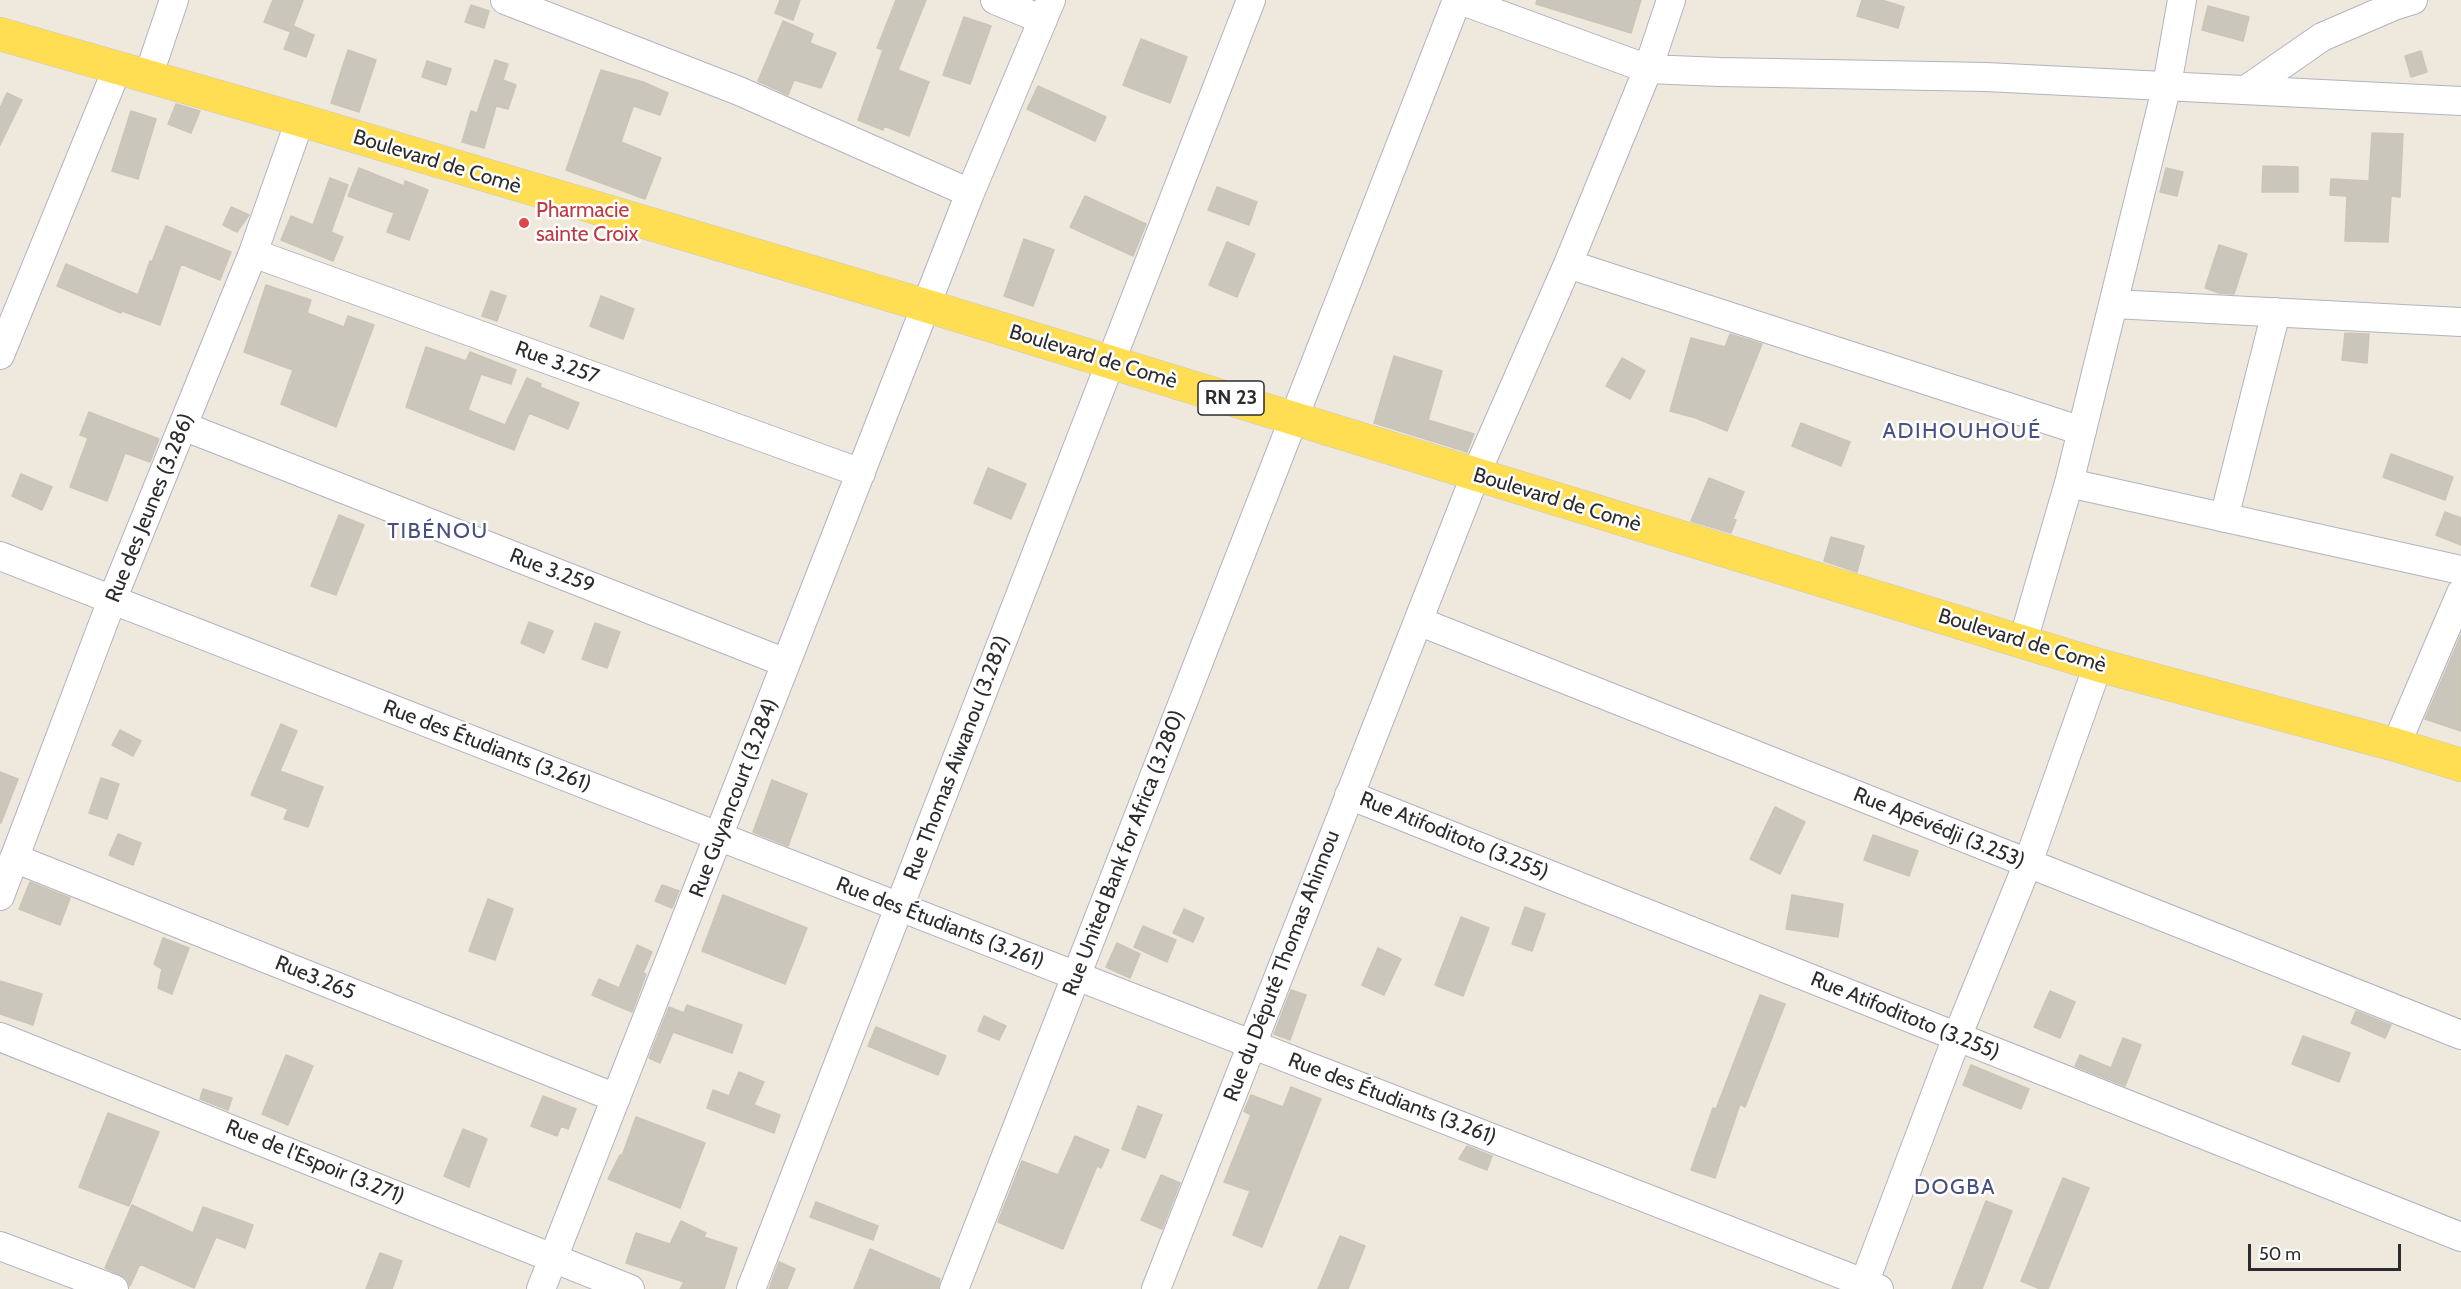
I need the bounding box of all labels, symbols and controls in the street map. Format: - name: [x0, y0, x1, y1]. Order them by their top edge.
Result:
- street label: Boulevard de Comè: [350, 124, 524, 200]
- place label: Pharmacie sainte Croix: [536, 198, 638, 248]
- marker: Pharmacie sainte Croix: [517, 216, 531, 230]
- street label: Boulevard de Comè: [1006, 319, 1180, 395]
- street label: Rue 3.257: [512, 336, 602, 390]
- road number: RN 23: [1198, 381, 1264, 415]
- street label: Rue des Jeunes (3.286): [101, 410, 199, 606]
- district label: ADIHOUHOUÉ: [1882, 419, 2042, 445]
- street label: Boulevard de Comè: [1470, 462, 1644, 538]
- district label: TIBÉNOU: [387, 519, 489, 545]
- street label: Rue 3.259: [506, 543, 598, 599]
- street label: Boulevard de Comè: [1935, 603, 2109, 679]
- street label: Rue Thomas Aiwanou (3.282): [899, 632, 1015, 884]
- street label: Rue des Étudiants (3.261): [379, 695, 595, 797]
- street label: Rue Guyancourt (3.284): [684, 695, 784, 901]
- street label: Rue United Bank for Africa (3.280): [1058, 707, 1190, 999]
- street label: Rue Apévédji (3.253): [1850, 782, 2028, 874]
- street label: Rue Atifoditoto (3.255): [1356, 787, 1552, 885]
- street label: Rue du Député Thomas Ahinnou: [1219, 827, 1345, 1105]
- street label: Rue des Étudiants (3.261): [832, 872, 1048, 974]
- street label: Rue3.265: [271, 951, 359, 1005]
- street label: Rue Atifoditoto (3.255): [1807, 967, 2003, 1065]
- street label: Rue des Étudiants (3.261): [1284, 1048, 1500, 1150]
- street label: Rue de l'Espoir (3.271): [222, 1115, 408, 1209]
- district label: DOGBA: [1914, 1175, 1996, 1201]
- scale bar: [2251, 1232, 2404, 1270]
- text: 50 m: [2259, 1243, 2301, 1265]

